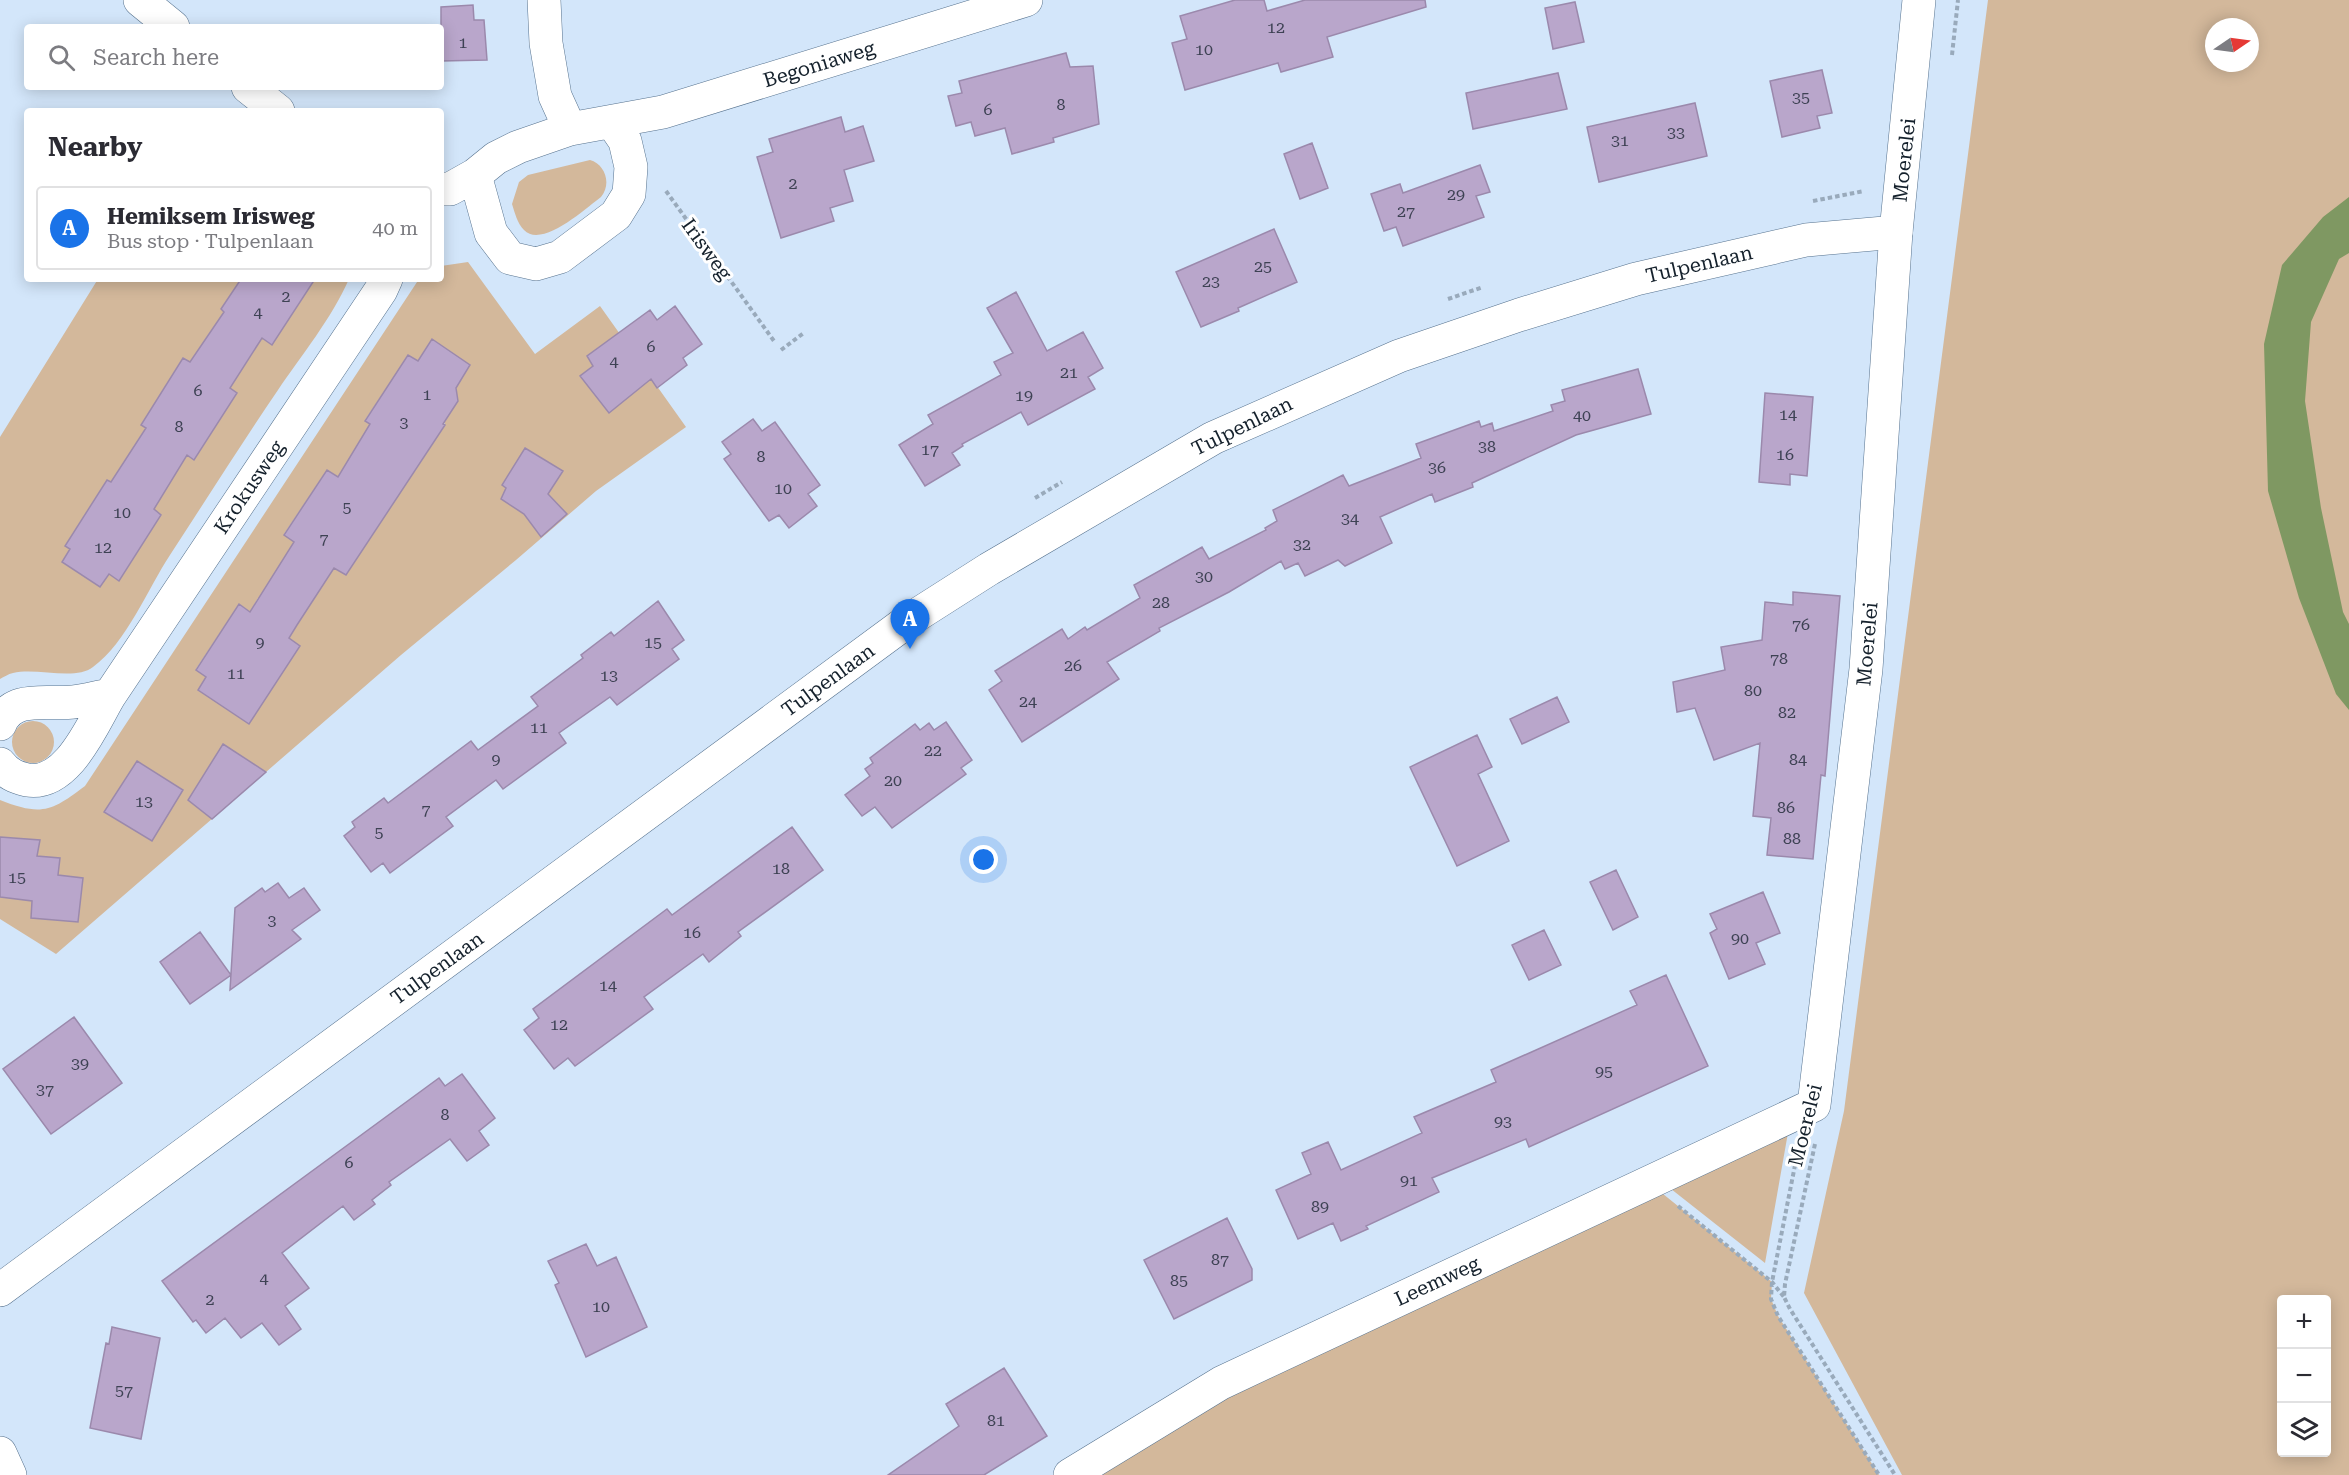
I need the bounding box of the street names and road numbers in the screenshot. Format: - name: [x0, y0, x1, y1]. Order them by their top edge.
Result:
- street label: Begoniaweg: [760, 35, 878, 92]
- street label: Moerelei: [1888, 117, 1920, 203]
- street label: Irisweg: [677, 214, 738, 285]
- street label: Tulpenlaan: [1643, 240, 1755, 288]
- street label: Tulpenlaan: [1188, 391, 1296, 461]
- street label: Krokusweg: [209, 435, 289, 538]
- street label: Moerelei: [1851, 601, 1883, 687]
- street label: Tulpenlaan: [777, 638, 879, 722]
- street label: Tulpenlaan: [386, 926, 488, 1010]
- street label: Moerelei: [1783, 1081, 1827, 1169]
- street label: Leemweg: [1391, 1251, 1484, 1311]

